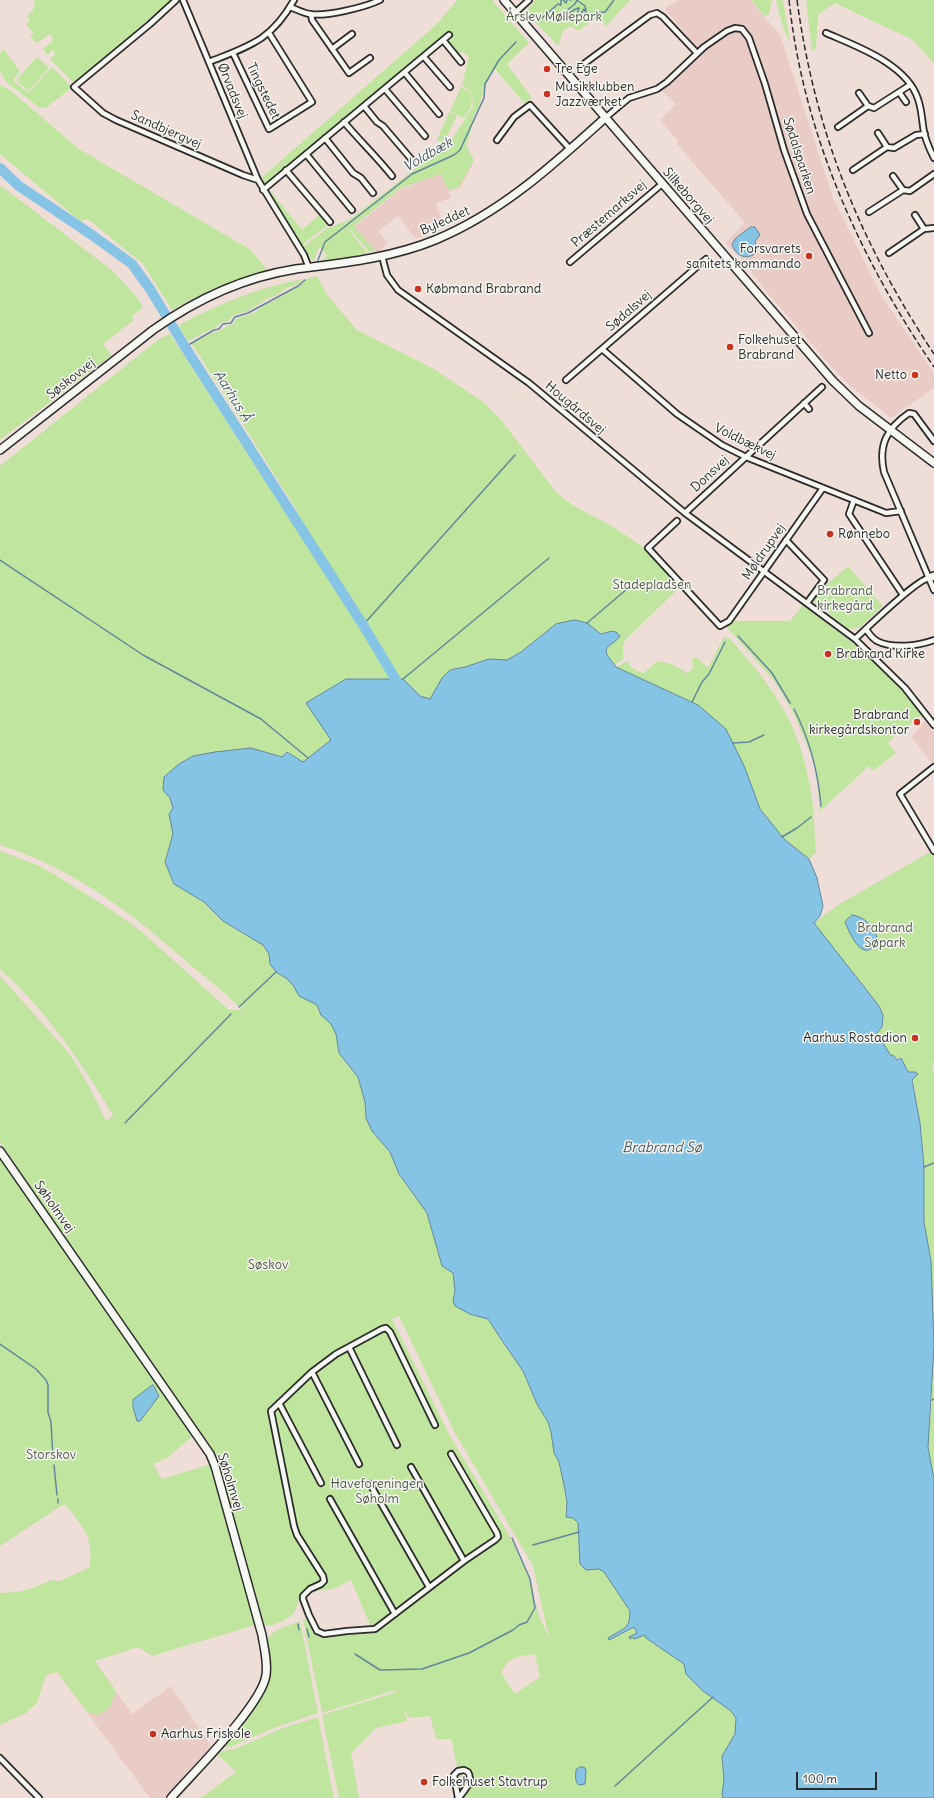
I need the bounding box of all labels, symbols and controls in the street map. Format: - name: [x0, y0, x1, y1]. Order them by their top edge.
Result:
- park label: Årslev Møllepark: [506, 9, 602, 25]
- street label: Tingstedet: [243, 60, 283, 122]
- street label: Ørvadsvej: [214, 61, 250, 121]
- place label: Tre Ege: [555, 61, 598, 77]
- marker: Tre Ege: [542, 64, 552, 74]
- place label: Musikklubben Jazzværket: [555, 79, 635, 110]
- marker: Musikklubben Jazzværket: [542, 89, 552, 99]
- street label: Sandbjergvej: [128, 108, 204, 152]
- street label: Sødalsparken: [779, 116, 819, 196]
- water label: Voldbæk: [400, 134, 456, 176]
- street label: Silkeborgvej: [659, 165, 717, 227]
- street label: Præstemarksvej: [568, 177, 650, 251]
- street label: Byleddet: [418, 203, 472, 239]
- place label: Forsvarets sanitets kommando: [686, 241, 801, 272]
- marker: Forsvarets sanitets kommando: [804, 251, 814, 261]
- place label: Købmand Brabrand: [426, 281, 541, 297]
- marker: Købmand Brabrand: [413, 284, 423, 294]
- street label: Sødalsvej: [603, 287, 655, 335]
- place label: Folkehuset Brabrand: [738, 332, 801, 363]
- marker: Folkehuset Brabrand: [725, 342, 735, 352]
- street label: Søskovvej: [44, 355, 98, 403]
- water label: Aarhus Å: [210, 367, 254, 425]
- place label: Netto: [875, 367, 907, 383]
- marker: Netto: [910, 370, 920, 380]
- street label: Hougårdsvej: [542, 378, 608, 438]
- street label: Voldbækvej: [712, 420, 778, 464]
- street label: Donsvej: [688, 453, 732, 495]
- street label: Møldrupvej: [739, 521, 789, 583]
- place label: Rønnebo: [838, 526, 890, 542]
- marker: Rønnebo: [825, 529, 835, 539]
- park label: Stadepladsen: [612, 577, 692, 593]
- park label: Brabrand kirkegård: [817, 583, 873, 614]
- place label: Brabrand Kirke: [836, 646, 925, 662]
- marker: Brabrand Kirke: [823, 649, 833, 659]
- place label: Brabrand kirkegårdskontor: [809, 707, 909, 738]
- marker: Brabrand kirkegårdskontor: [912, 717, 922, 727]
- park label: Brabrand Søpark: [857, 920, 913, 951]
- place label: Aarhus Rostadion: [803, 1030, 907, 1046]
- marker: Aarhus Rostadion: [910, 1033, 920, 1043]
- water label: Brabrand Sø: [622, 1140, 702, 1156]
- street label: Søholmvej: [30, 1178, 78, 1236]
- park label: Søskov: [248, 1257, 288, 1273]
- park label: Storskov: [26, 1447, 76, 1463]
- street label: Søholmvej: [214, 1451, 246, 1513]
- park label: Haveforeningen Søholm: [330, 1476, 424, 1507]
- place label: Aarhus Friskole: [161, 1726, 251, 1742]
- marker: Aarhus Friskole: [148, 1729, 158, 1739]
- scale bar: [798, 1764, 879, 1790]
- text: 100 m: [803, 1771, 837, 1786]
- place label: Folkehuset Stavtrup: [432, 1774, 548, 1790]
- marker: Folkehuset Stavtrup: [419, 1777, 429, 1787]

